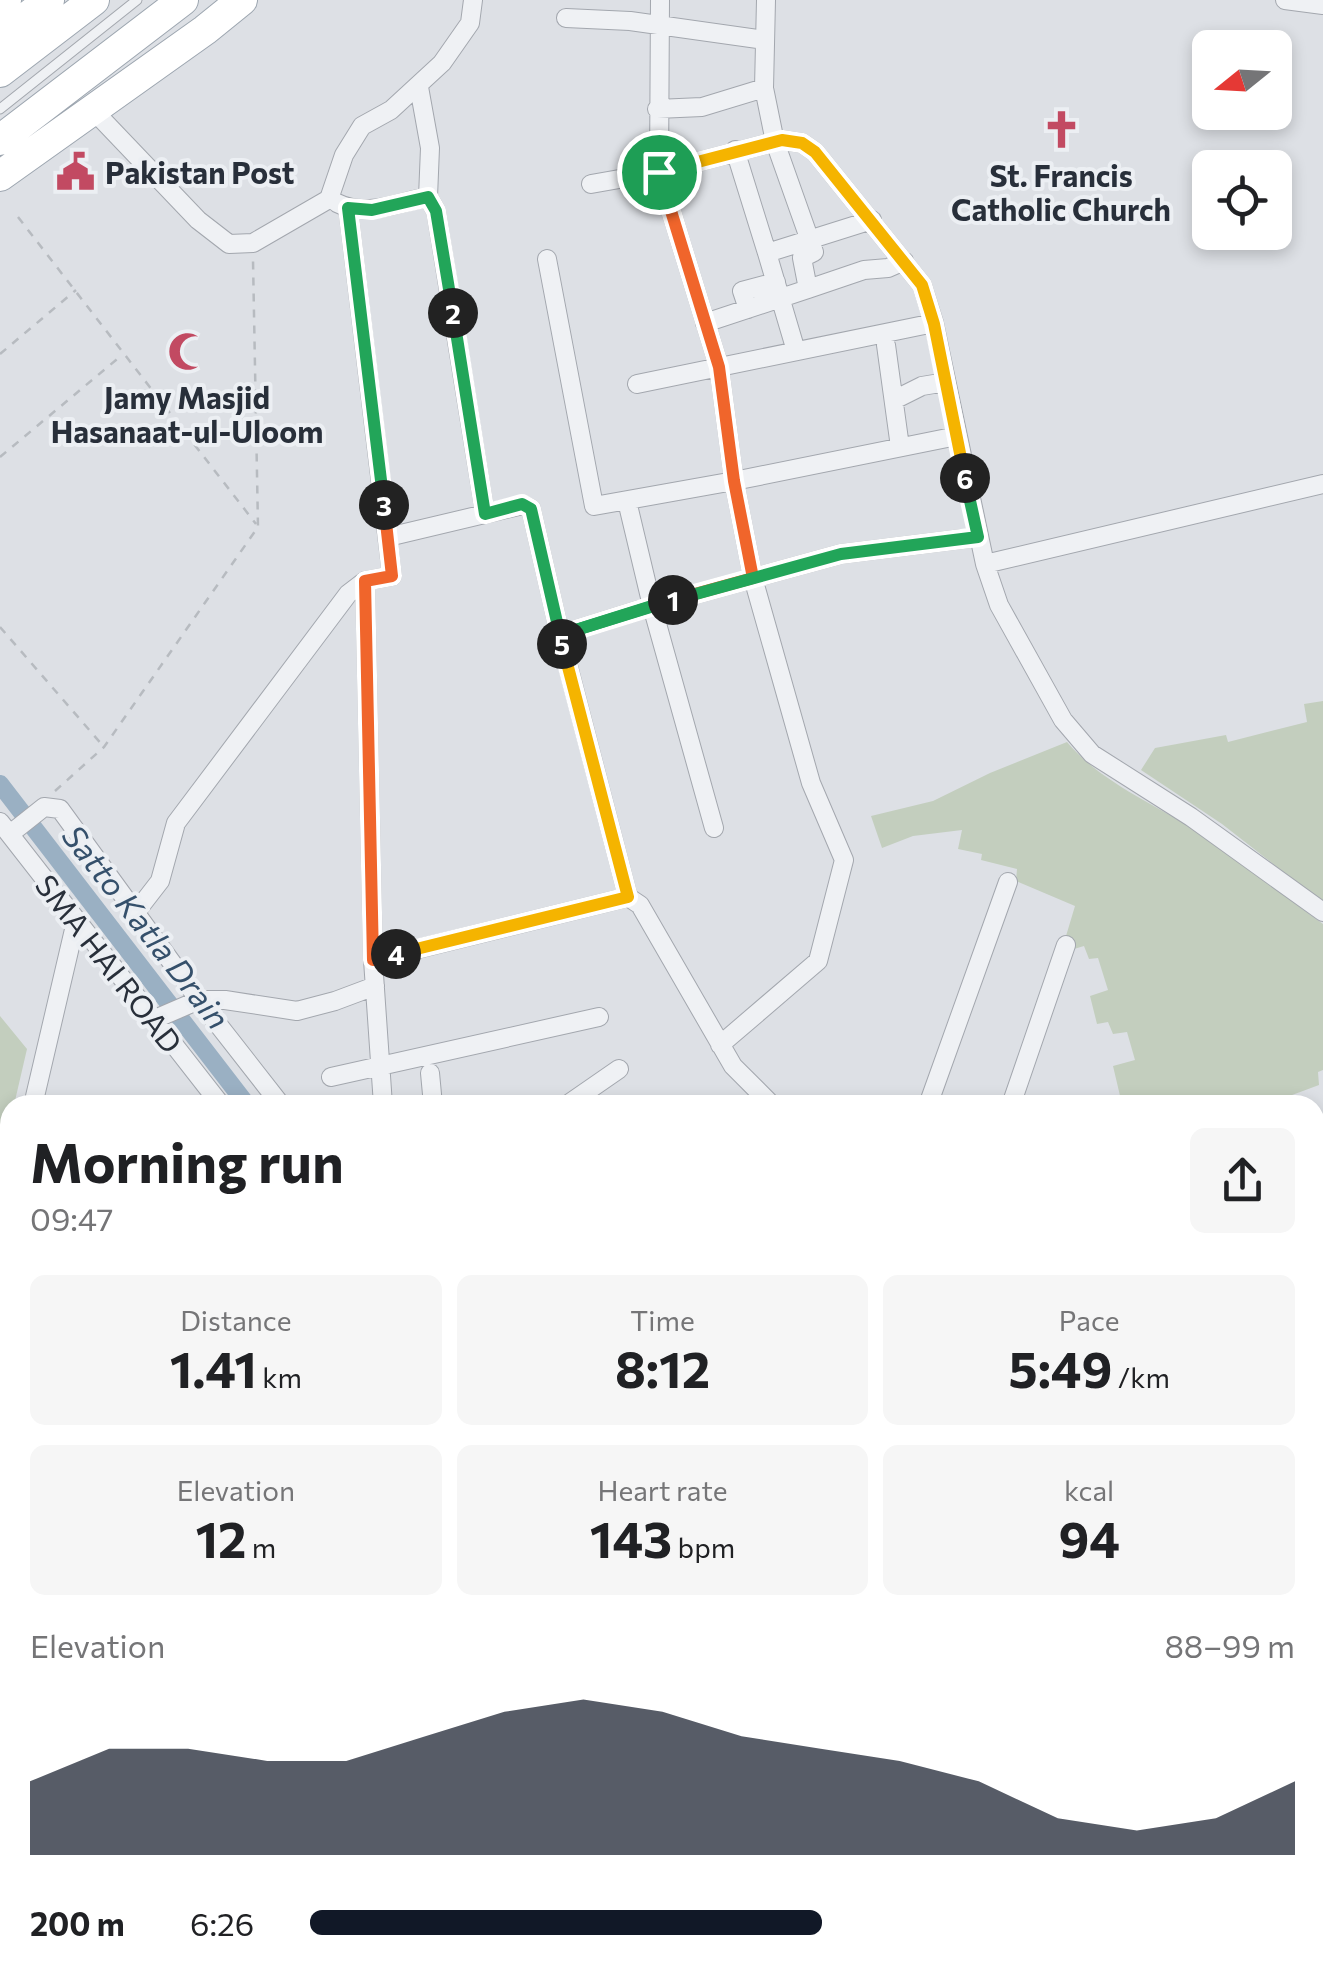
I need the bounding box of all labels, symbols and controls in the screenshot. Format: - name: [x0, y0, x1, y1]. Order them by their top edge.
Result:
- north arrow: [1192, 30, 1292, 130]
- map controls: [1192, 30, 1292, 250]
- church icon: St. Francis Catholic Church: [1040, 109, 1082, 151]
- pin: [617, 130, 702, 215]
- icon: arrive: [632, 145, 687, 200]
- public building icon: Pakistan Post: [54, 150, 96, 192]
- button: locate: [1192, 150, 1292, 250]
- place label: Pakistan Post: [105, 153, 294, 190]
- place label: St. Francis Catholic Church: [951, 156, 1171, 227]
- pin: 2: [428, 288, 478, 338]
- text: 2: [445, 296, 461, 330]
- mosque icon: Jamy Masjid Hasanaat-ul-Uloom: [166, 331, 208, 373]
- place label: Jamy Masjid Hasanaat-ul-Uloom: [51, 378, 323, 449]
- pin: 6: [940, 453, 990, 503]
- text: 6: [956, 461, 974, 495]
- pin: 3: [359, 480, 409, 530]
- text: 3: [376, 488, 392, 522]
- pin: 1: [648, 575, 698, 625]
- text: 1: [667, 583, 679, 617]
- pin: 5: [537, 619, 587, 669]
- text: 5: [554, 627, 570, 661]
- water label: Satto Katla Drain: [55, 816, 239, 1036]
- street label: SMA HAI ROAD: [29, 866, 191, 1060]
- pin: 4: [371, 929, 421, 979]
- text: 4: [387, 937, 405, 971]
- text: Morning run: [30, 1127, 344, 1194]
- button: share: [1190, 1128, 1295, 1233]
- text: 09:47: [30, 1198, 113, 1238]
- text: Distance: [180, 1303, 291, 1337]
- text: Time: [630, 1303, 695, 1337]
- text: Pace: [1059, 1303, 1120, 1337]
- text: 1.41: [170, 1337, 257, 1398]
- text: 8:12: [615, 1337, 710, 1398]
- text: 5:49: [1008, 1337, 1112, 1398]
- text: km: [257, 1360, 302, 1394]
- text: /km: [1112, 1360, 1170, 1394]
- text: Elevation: [177, 1473, 295, 1507]
- text: Heart rate: [597, 1473, 728, 1507]
- text: kcal: [1064, 1473, 1114, 1507]
- text: 12: [195, 1507, 246, 1568]
- text: 143: [590, 1507, 672, 1568]
- text: 94: [1058, 1507, 1120, 1568]
- text: m: [246, 1530, 276, 1564]
- text: bpm: [672, 1530, 735, 1564]
- text: Elevation: [30, 1625, 165, 1665]
- text: 88–99 m: [1164, 1625, 1295, 1665]
- text: 200 m: [30, 1903, 125, 1943]
- text: 6:26: [190, 1903, 254, 1943]

